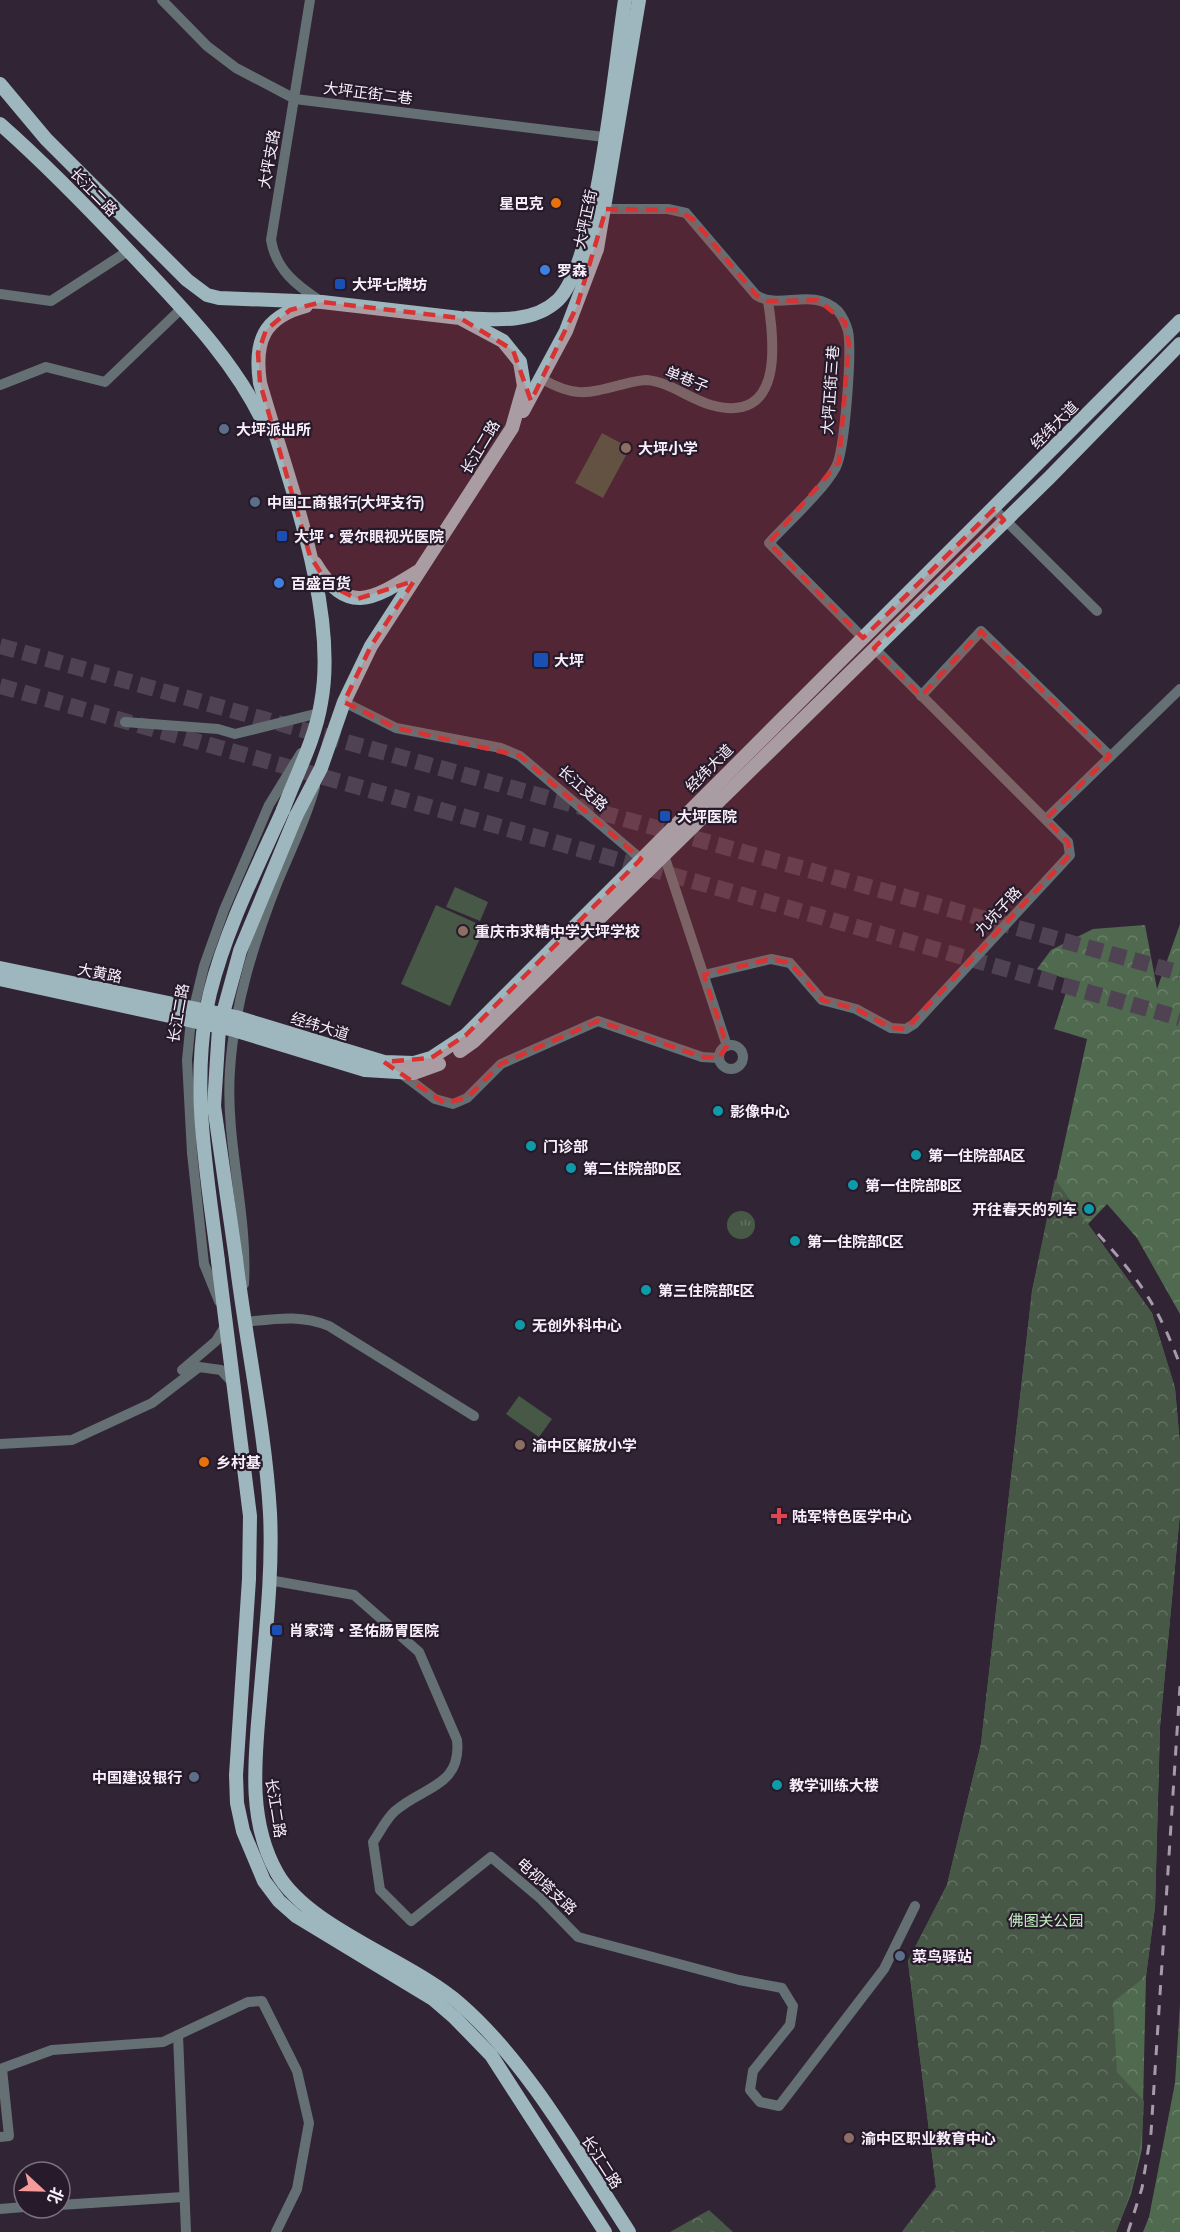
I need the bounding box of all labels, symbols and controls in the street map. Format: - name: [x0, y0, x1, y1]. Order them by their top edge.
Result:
- street label: 大坪正街二巷: [322, 79, 414, 107]
- street label: 大坪支路: [255, 128, 283, 190]
- street label: 长江二路: [67, 165, 121, 219]
- street label: 大坪正街: [570, 188, 600, 250]
- place label: 星巴克: [499, 195, 544, 212]
- marker: 星巴克: [549, 196, 563, 210]
- place label: 罗森: [557, 262, 587, 279]
- marker: 罗森: [538, 263, 552, 277]
- place label: 大坪七牌坊: [352, 276, 427, 293]
- marker: 大坪七牌坊: [333, 277, 347, 291]
- street label: 大坪正街三巷: [818, 345, 842, 435]
- street label: 单巷子: [663, 363, 711, 395]
- street label: 经纬大道: [1027, 398, 1081, 452]
- street label: 长江二路: [457, 417, 503, 477]
- place label: 大坪派出所: [236, 421, 311, 438]
- marker: 大坪派出所: [217, 422, 231, 436]
- place label: 大坪小学: [638, 440, 698, 457]
- marker: 大坪小学: [619, 441, 633, 455]
- place label: 中国工商银行(大坪支行): [267, 494, 424, 511]
- marker: 中国工商银行(大坪支行): [248, 495, 262, 509]
- place label: 大坪‧爱尔眼视光医院: [294, 528, 444, 545]
- marker: 大坪‧爱尔眼视光医院: [275, 529, 289, 543]
- place label: 百盛百货: [291, 575, 351, 592]
- marker: 百盛百货: [272, 576, 286, 590]
- marker: 大坪: [532, 651, 550, 669]
- place label: 大坪: [554, 652, 584, 669]
- street label: 经纬大道: [682, 741, 736, 795]
- street label: 长江支路: [555, 762, 611, 814]
- place label: 大坪医院: [677, 808, 737, 825]
- marker: 大坪医院: [658, 809, 672, 823]
- street label: 九坑子路: [971, 883, 1025, 939]
- place label: 重庆市求精中学大坪学校: [475, 923, 640, 940]
- marker: 重庆市求精中学大坪学校: [456, 924, 470, 938]
- street label: 大黄路: [76, 960, 124, 986]
- street label: 长江二路: [164, 982, 192, 1044]
- street label: 经纬大道: [289, 1009, 351, 1043]
- place label: 影像中心: [730, 1103, 790, 1120]
- marker: 影像中心: [711, 1104, 725, 1118]
- place label: 门诊部: [543, 1138, 588, 1155]
- marker: 门诊部: [524, 1139, 538, 1153]
- place label: 第一住院部A区: [928, 1147, 1025, 1164]
- marker: 第一住院部A区: [909, 1148, 923, 1162]
- place label: 第二住院部D区: [583, 1160, 681, 1177]
- marker: 第二住院部D区: [564, 1161, 578, 1175]
- place label: 第一住院部B区: [865, 1177, 962, 1194]
- marker: 第一住院部B区: [846, 1178, 860, 1192]
- place label: 开往春天的列车: [972, 1201, 1077, 1218]
- marker: 开往春天的列车: [1082, 1202, 1096, 1216]
- place label: 第一住院部C区: [807, 1233, 904, 1250]
- marker: 第一住院部C区: [788, 1234, 802, 1248]
- place label: 第三住院部E区: [658, 1282, 754, 1299]
- marker: 第三住院部E区: [639, 1283, 653, 1297]
- place label: 无创外科中心: [532, 1317, 622, 1334]
- marker: 无创外科中心: [513, 1318, 527, 1332]
- place label: 渝中区解放小学: [532, 1437, 637, 1454]
- marker: 渝中区解放小学: [513, 1438, 527, 1452]
- place label: 乡村基: [216, 1454, 261, 1471]
- marker: 乡村基: [197, 1455, 211, 1469]
- marker: 陆军特色医学中心: [770, 1507, 788, 1525]
- place label: 陆军特色医学中心: [792, 1508, 912, 1525]
- place label: 肖家湾‧圣佑肠胃医院: [289, 1622, 439, 1639]
- marker: 肖家湾‧圣佑肠胃医院: [270, 1623, 284, 1637]
- place label: 中国建设银行: [92, 1769, 182, 1786]
- marker: 中国建设银行: [187, 1770, 201, 1784]
- street label: 长江二路: [263, 1777, 289, 1839]
- place label: 教学训练大楼: [789, 1777, 879, 1794]
- marker: 教学训练大楼: [770, 1778, 784, 1792]
- street label: 电视塔支路: [514, 1854, 580, 1918]
- park label: 佛图关公园: [1008, 1912, 1084, 1929]
- place label: 菜鸟驿站: [912, 1948, 972, 1965]
- marker: 菜鸟驿站: [893, 1949, 907, 1963]
- place label: 渝中区职业教育中心: [861, 2130, 996, 2147]
- marker: 渝中区职业教育中心: [842, 2131, 856, 2145]
- street label: 长江二路: [579, 2132, 625, 2192]
- north arrow: [12, 2160, 72, 2220]
- text: 北: [45, 2185, 67, 2206]

